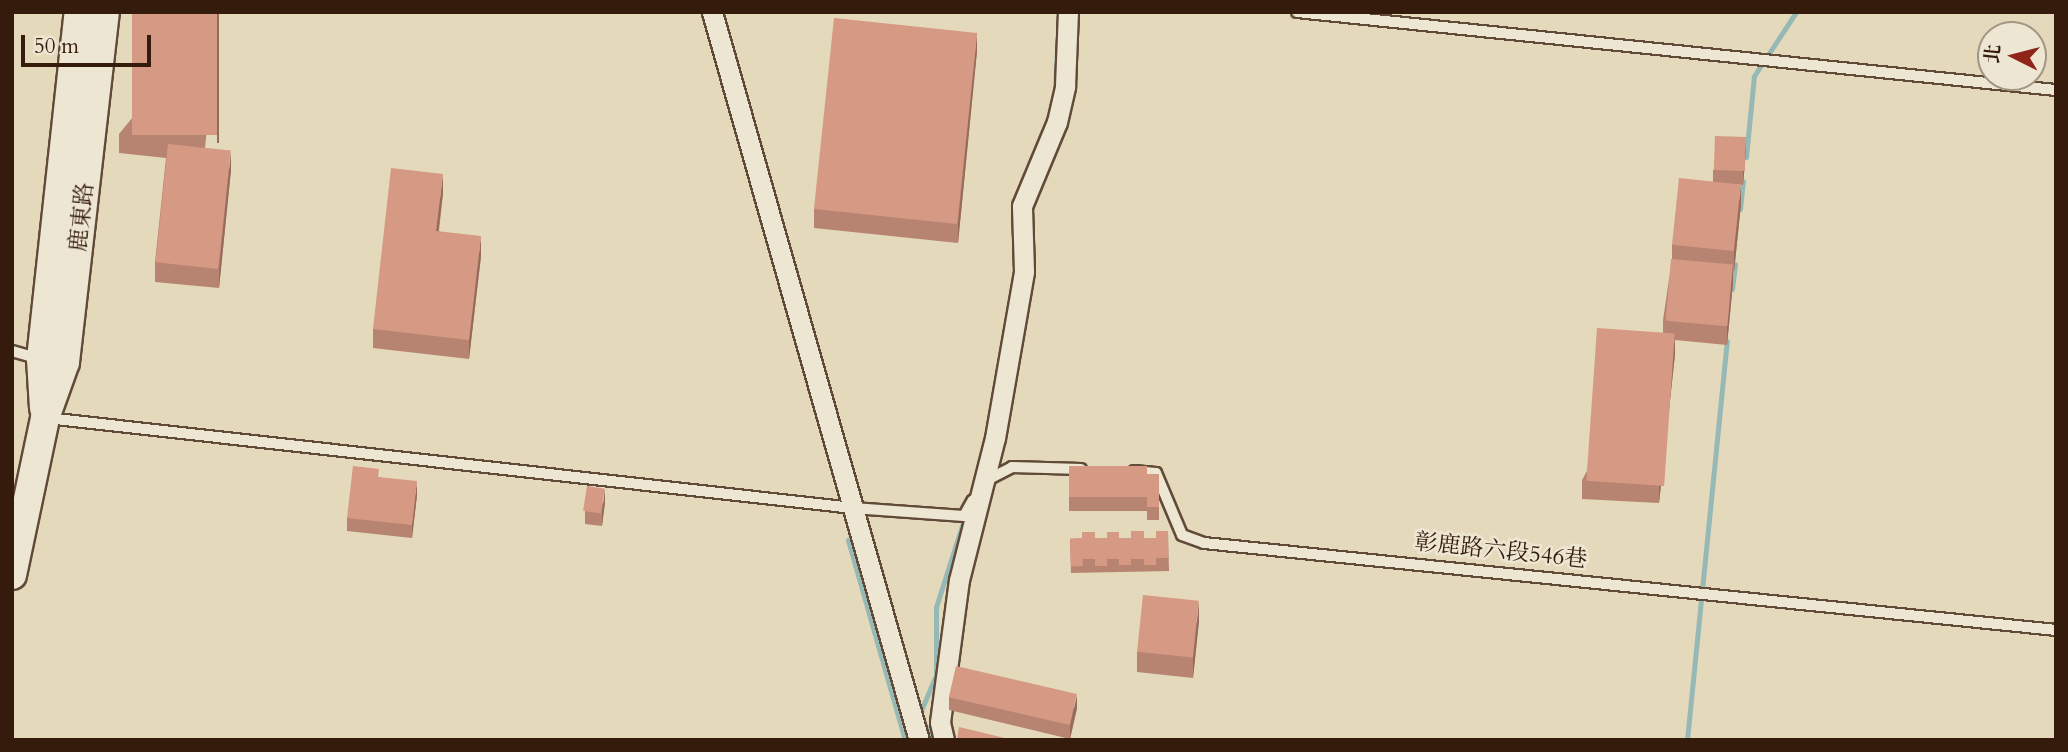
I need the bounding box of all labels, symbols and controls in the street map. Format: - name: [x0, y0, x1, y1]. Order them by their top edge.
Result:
- scale bar: [24, 21, 154, 65]
- north arrow: [1977, 21, 2047, 91]
- text: 50 m: [34, 32, 79, 61]
- text: 北: [1979, 43, 2007, 65]
- street label: 鹿東路: [65, 181, 99, 253]
- street label: 彰鹿路六段546巷: [1413, 528, 1589, 574]

